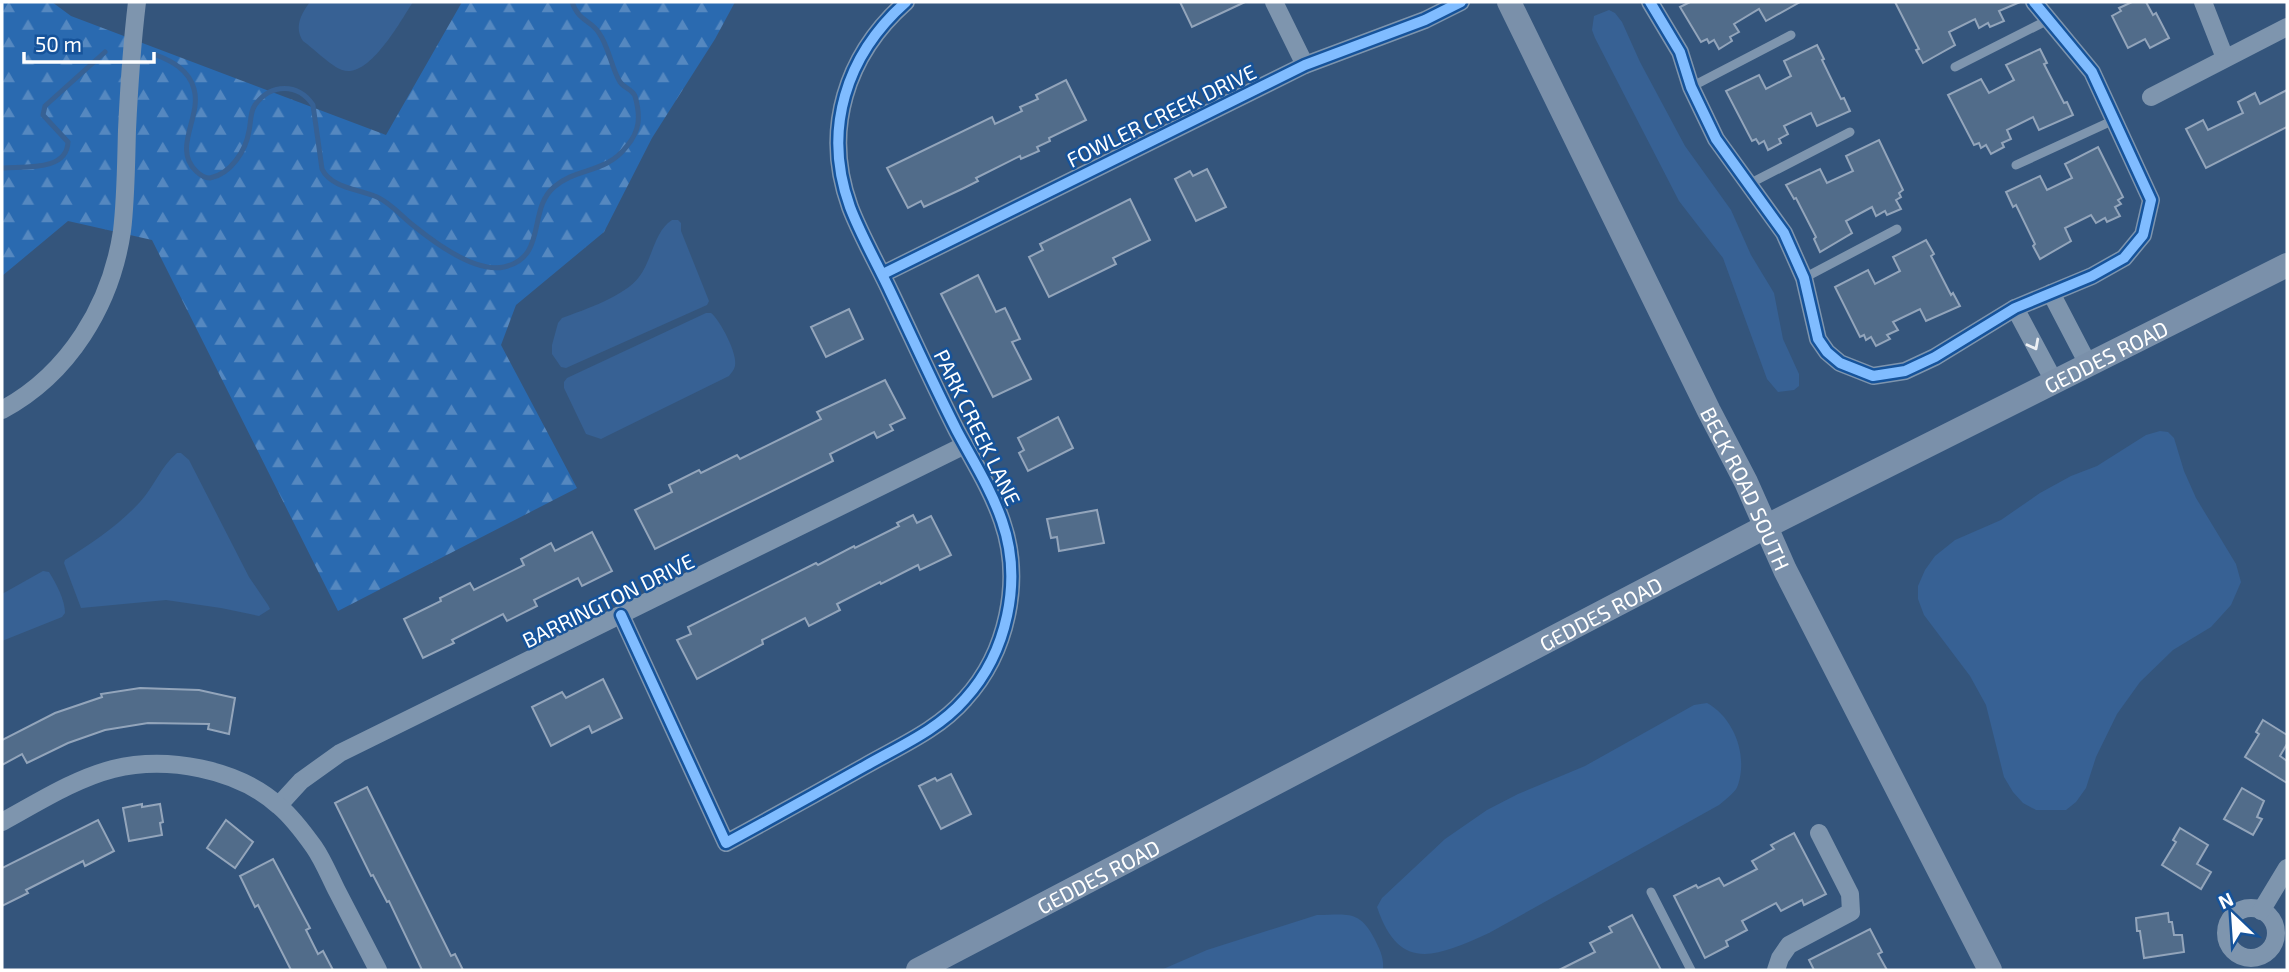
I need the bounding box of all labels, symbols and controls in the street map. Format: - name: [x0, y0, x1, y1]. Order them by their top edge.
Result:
- scale bar: [24, 21, 154, 65]
- text: 50 m: [35, 31, 82, 56]
- street label: FOWLER CREEK DRIVE: [1062, 58, 1260, 172]
- street label: GEDDES ROAD: [2040, 315, 2172, 397]
- one-way arrow: [2026, 338, 2040, 350]
- street label: PARK CREEK LANE: [929, 345, 1027, 509]
- street label: BECK ROAD SOUTH: [1696, 402, 1796, 574]
- street label: BARRINGTON DRIVE: [518, 548, 698, 652]
- street label: GEDDES ROAD: [1535, 571, 1666, 656]
- street label: GEDDES ROAD: [1032, 834, 1164, 918]
- north arrow: [2198, 881, 2268, 951]
- text: N: [2215, 887, 2237, 913]

